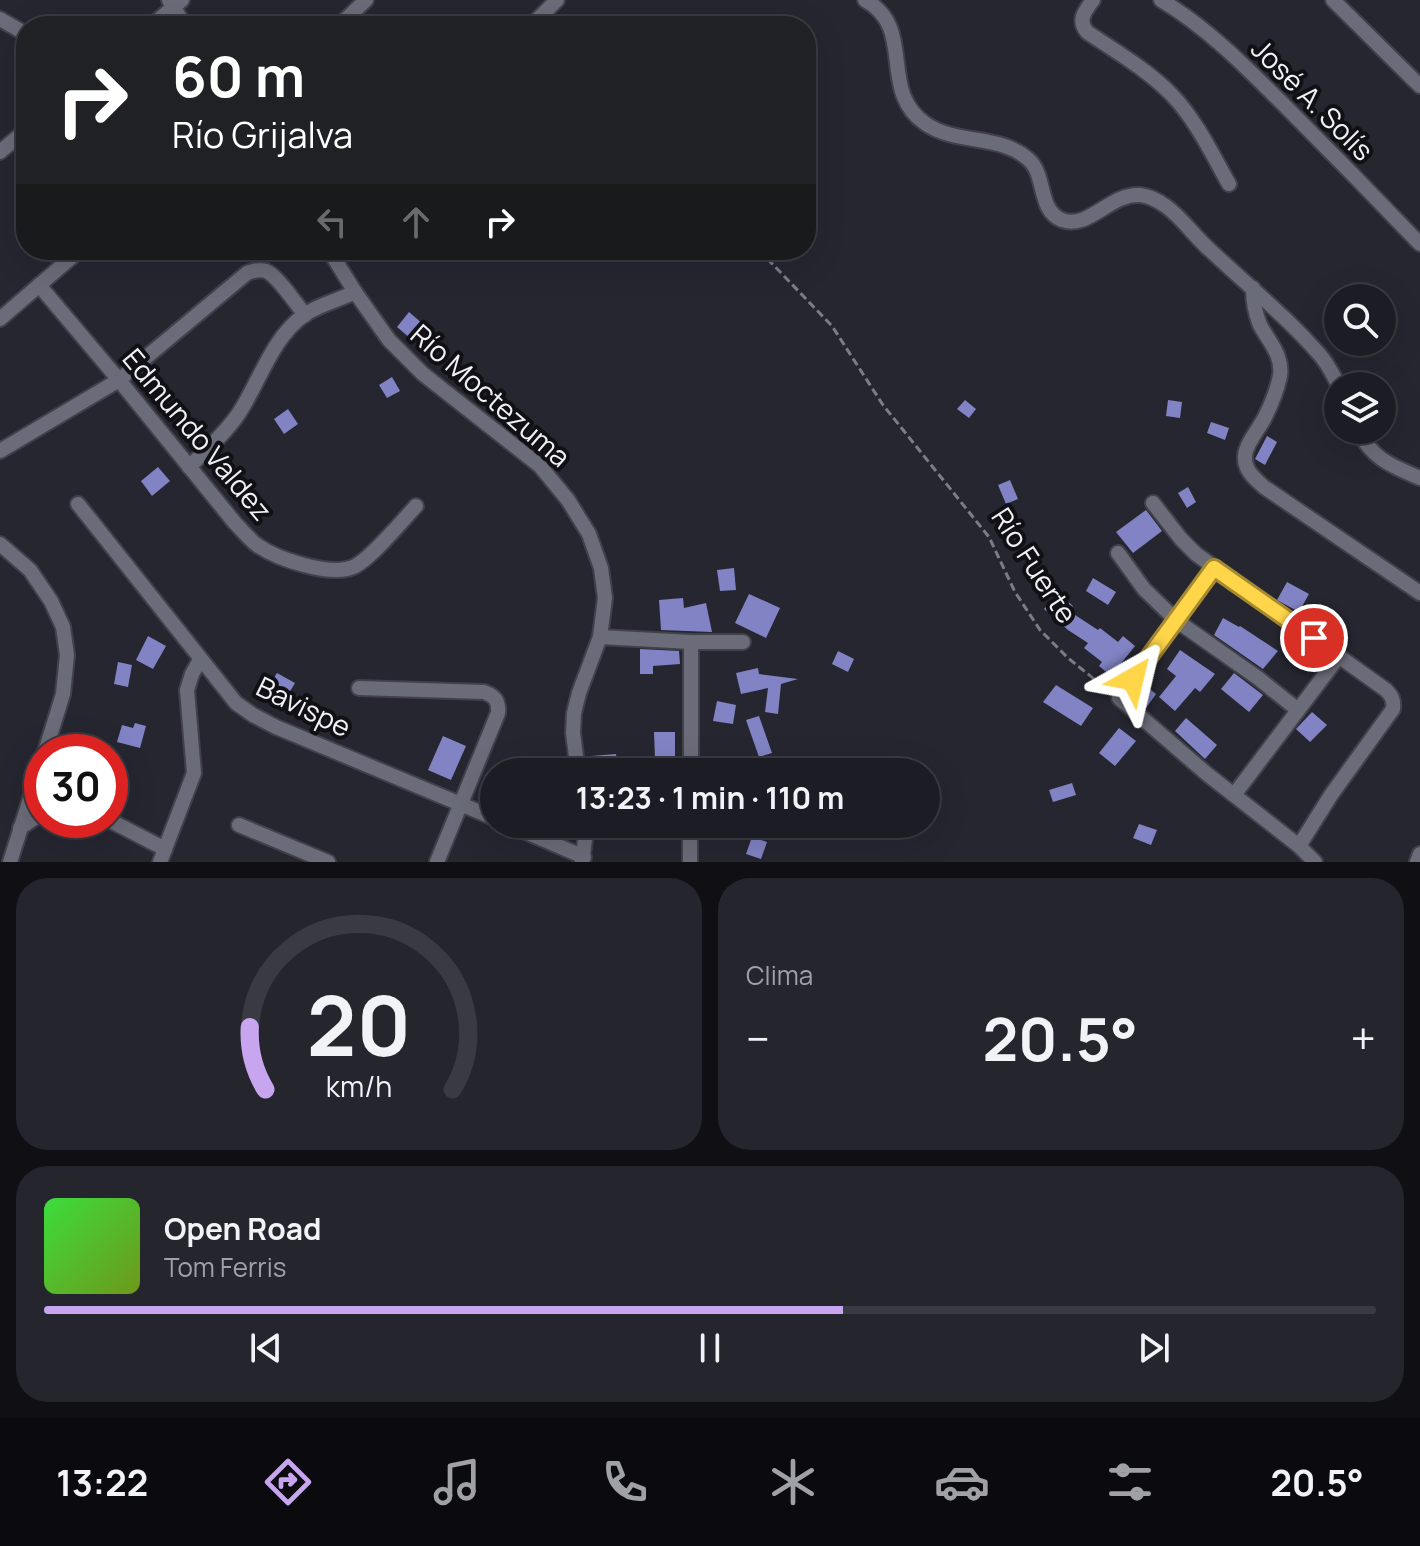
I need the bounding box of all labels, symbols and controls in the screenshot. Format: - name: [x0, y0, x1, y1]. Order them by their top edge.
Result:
- street label: José A. Solís: [1244, 30, 1382, 168]
- text: 60 m: [172, 37, 305, 114]
- icon: right: [40, 48, 144, 152]
- text: Río Grijalva: [172, 110, 353, 159]
- icon: left: [310, 200, 354, 244]
- icon: ahead: [394, 200, 438, 244]
- icon: right: [478, 200, 522, 244]
- map controls: [1324, 284, 1396, 444]
- button: search: [1324, 284, 1396, 356]
- street label: Río Moctezuma: [403, 315, 579, 475]
- street label: Edmundo Valdez: [115, 340, 281, 528]
- button: layers: [1324, 372, 1396, 444]
- street label: Río Fuerte: [984, 500, 1086, 630]
- pin: [1280, 604, 1348, 672]
- icon: arrive: [1292, 616, 1336, 660]
- position arrow: [1091, 637, 1175, 721]
- street label: Bavispe: [250, 667, 358, 745]
- speed limit sign: 30: [24, 734, 128, 838]
- text: 13:23 · 1 min · 110 m: [576, 777, 844, 818]
- text: Clima: [746, 957, 813, 993]
- text: 20: [307, 967, 411, 1081]
- text: 20.5°: [982, 997, 1138, 1079]
- text: −: [746, 1008, 770, 1068]
- text: +: [1351, 1008, 1376, 1068]
- text: km/h: [326, 1067, 392, 1106]
- text: Open Road: [164, 1208, 321, 1249]
- text: Tom Ferris: [164, 1249, 286, 1285]
- icon: previous: [244, 1326, 288, 1370]
- icon: pause: [688, 1326, 732, 1370]
- icon: next: [1132, 1326, 1176, 1370]
- icon: directions: [260, 1454, 316, 1510]
- icon: music: [429, 1454, 485, 1510]
- icon: phone: [597, 1454, 653, 1510]
- icon: climate: [765, 1454, 821, 1510]
- icon: car: [934, 1454, 990, 1510]
- icon: filters: [1102, 1454, 1158, 1510]
- text: 13:22: [56, 1458, 148, 1507]
- text: 20.5°: [1270, 1458, 1364, 1507]

